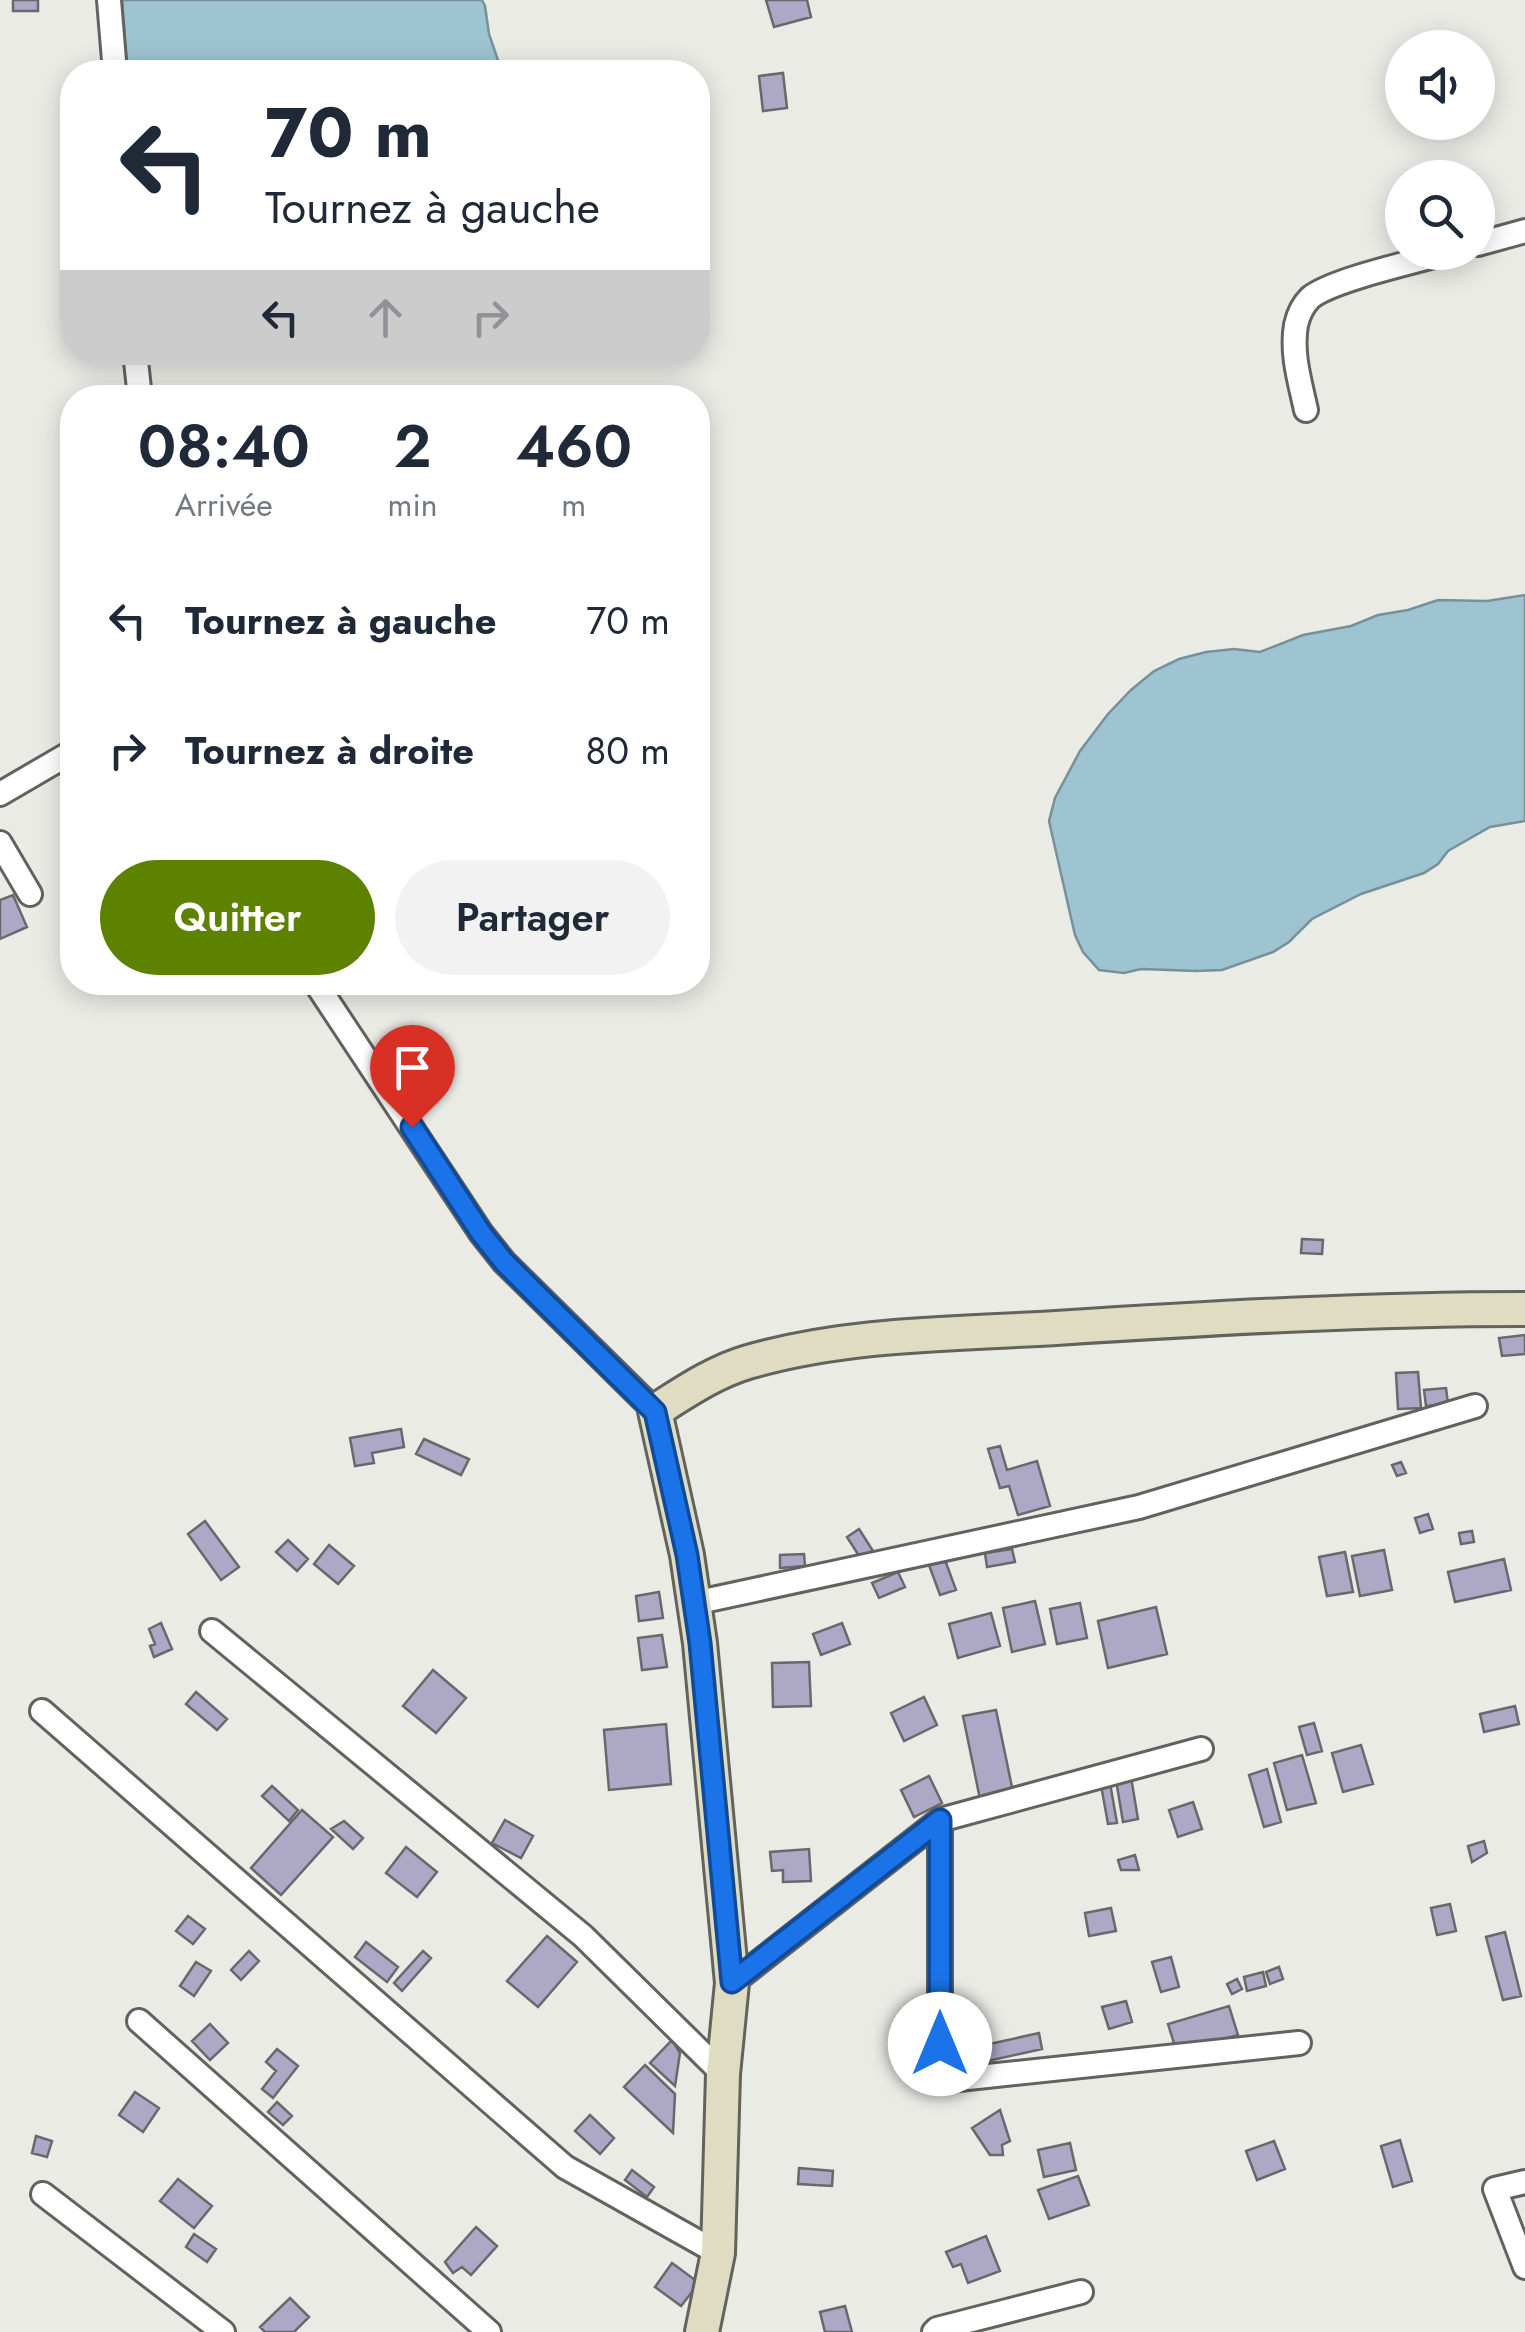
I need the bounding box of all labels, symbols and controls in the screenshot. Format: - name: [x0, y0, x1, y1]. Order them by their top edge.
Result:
- map controls: [1385, 30, 1495, 270]
- button: sound: [1385, 30, 1495, 140]
- text: 70 m: [265, 82, 432, 183]
- icon: left: [100, 100, 230, 230]
- button: search: [1385, 160, 1495, 270]
- text: Tournez à gauche: [265, 175, 600, 240]
- icon: left: [253, 290, 308, 345]
- icon: ahead: [358, 290, 413, 345]
- icon: right: [463, 290, 518, 345]
- text: 08:40: [138, 403, 310, 490]
- text: 2: [394, 403, 431, 490]
- text: 460: [515, 403, 632, 490]
- text: Arrivée: [175, 482, 273, 528]
- text: min: [388, 482, 438, 528]
- text: m: [561, 482, 586, 528]
- icon: left: [100, 593, 155, 648]
- text: Tournez à gauche: [185, 593, 496, 648]
- text: 70 m: [586, 593, 670, 648]
- icon: right: [100, 723, 155, 778]
- text: Tournez à droite: [185, 723, 474, 778]
- text: 80 m: [585, 723, 670, 778]
- button: Quitter: [100, 860, 375, 975]
- button: Partager: [395, 860, 670, 975]
- pin: [370, 1025, 455, 1128]
- icon: arrive: [385, 1040, 440, 1095]
- position arrow: [888, 1992, 992, 2096]

